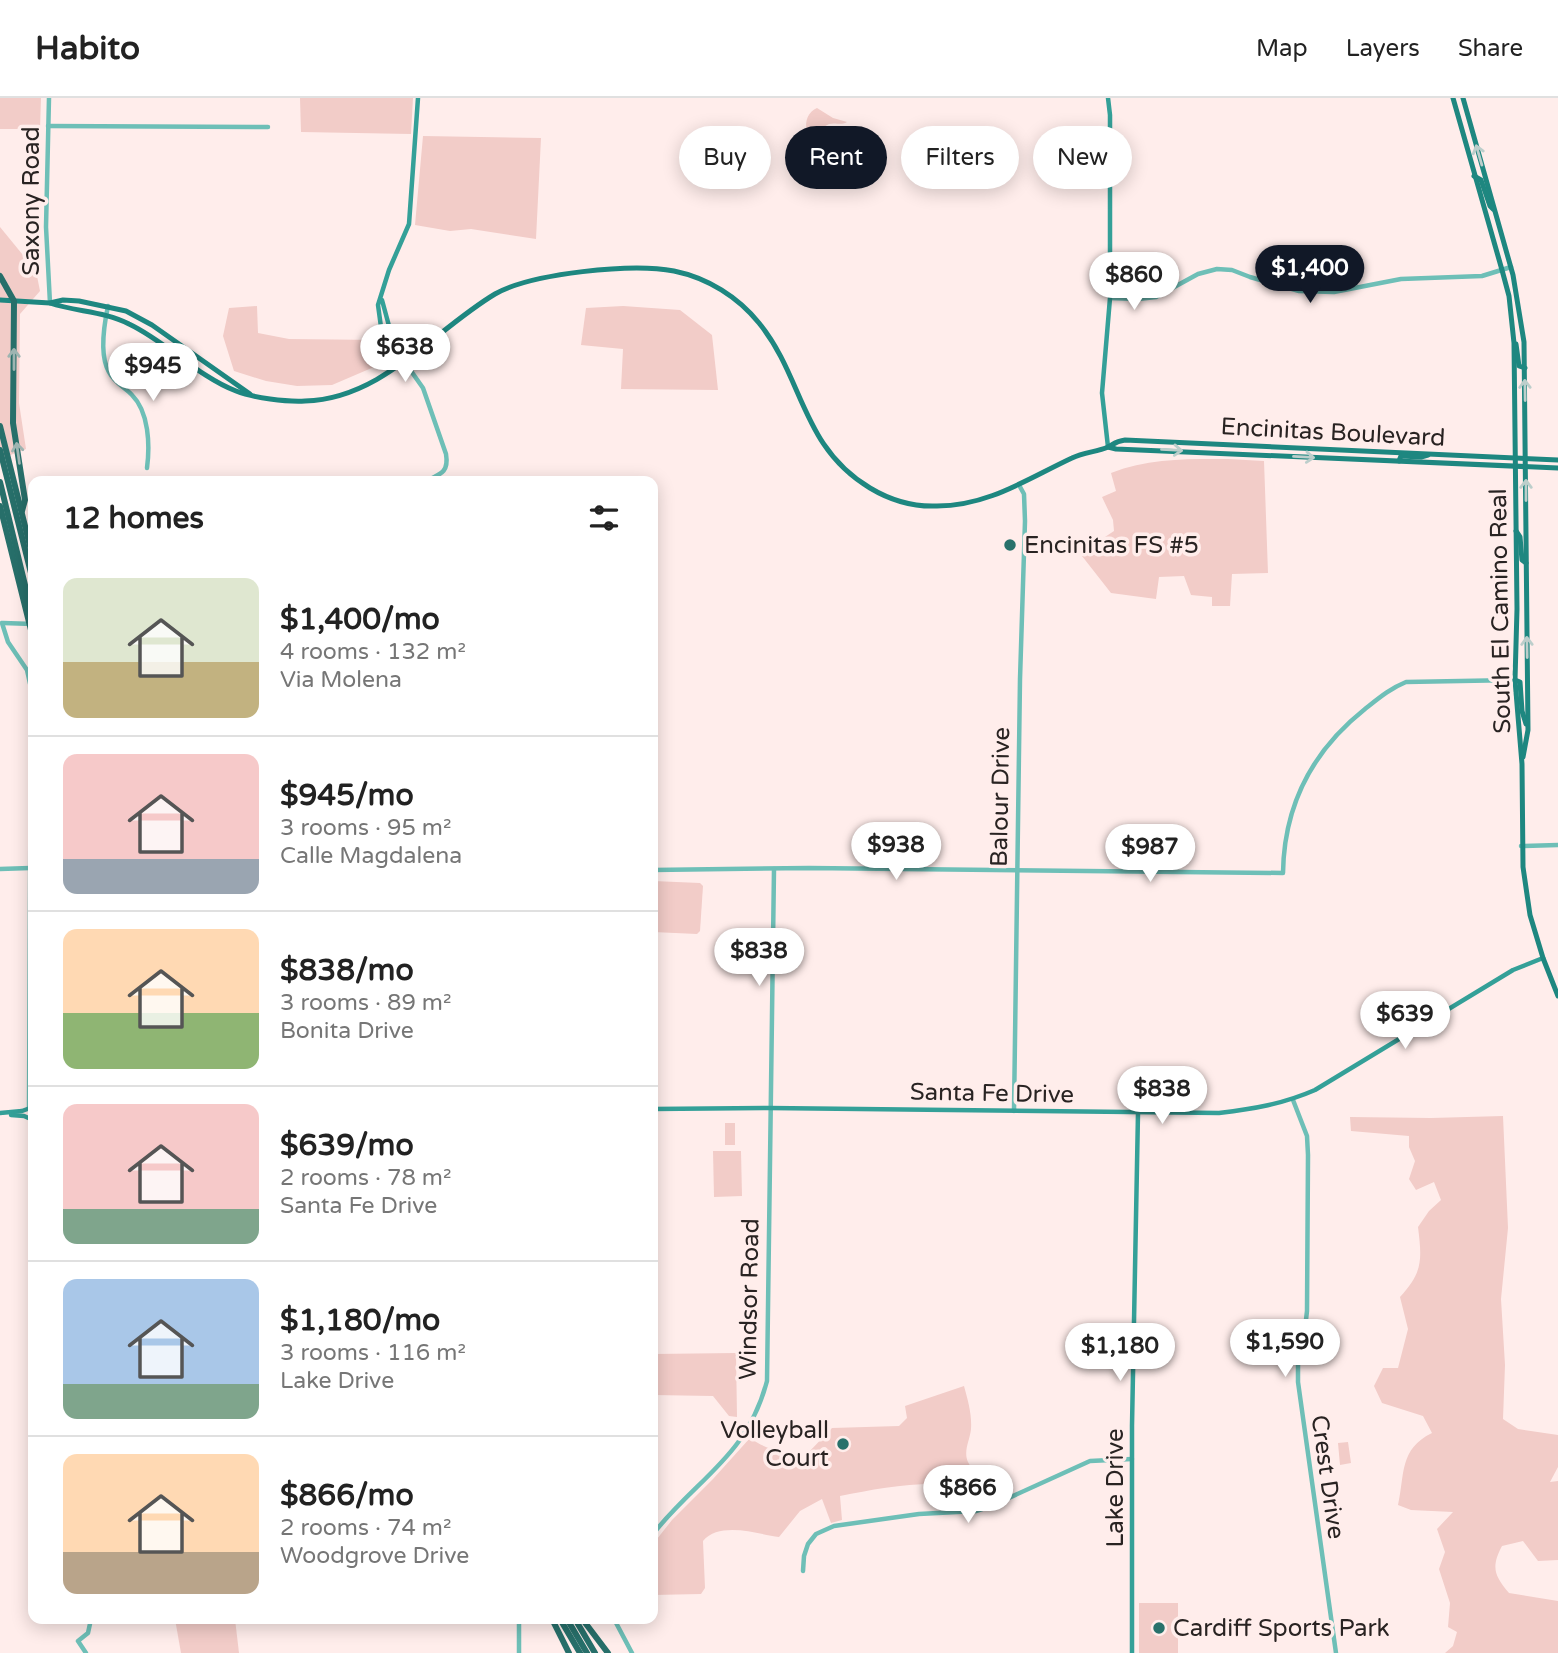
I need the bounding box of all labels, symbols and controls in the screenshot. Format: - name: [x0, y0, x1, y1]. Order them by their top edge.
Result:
- text: Habito: [35, 29, 140, 68]
- text: Map: [1256, 34, 1308, 63]
- text: Layers: [1346, 34, 1420, 63]
- text: Share: [1458, 34, 1523, 63]
- street label: Saxony Road: [17, 126, 46, 276]
- chip: Buy: [679, 126, 771, 189]
- chip: Rent: [785, 126, 887, 189]
- chip: Filters: [901, 126, 1019, 189]
- chip: New: [1033, 126, 1132, 189]
- one-way arrow: [1472, 144, 1485, 166]
- pin: $1,400: [1253, 246, 1367, 305]
- pin: $860: [1093, 252, 1175, 312]
- text: $1,400: [1271, 254, 1349, 282]
- text: $860: [1105, 261, 1163, 289]
- pin: $638: [364, 324, 446, 384]
- text: $638: [376, 333, 434, 361]
- pin: $945: [112, 344, 194, 403]
- one-way arrow: [7, 348, 21, 371]
- text: $945: [124, 352, 182, 380]
- one-way arrow: [1518, 379, 1532, 402]
- street label: Encinitas Boulevard: [1220, 412, 1446, 453]
- one-way arrow: [11, 442, 24, 465]
- one-way arrow: [1160, 444, 1183, 457]
- one-way arrow: [1292, 450, 1315, 463]
- one-way arrow: [1519, 479, 1533, 502]
- street label: South El Camino Real: [1484, 488, 1517, 734]
- icon: filters: [585, 499, 623, 537]
- text: 12 homes: [63, 500, 204, 537]
- place label: Encinitas FS #5: [1024, 531, 1199, 560]
- marker: Encinitas FS #5: [1002, 537, 1018, 553]
- text: $1,400/mo: [280, 601, 440, 638]
- icon: home: [119, 606, 203, 690]
- one-way arrow: [1520, 636, 1534, 659]
- text: 4 rooms · 132 m²: [280, 638, 466, 666]
- text: Via Molena: [280, 666, 402, 694]
- street label: Balour Drive: [985, 727, 1016, 867]
- text: $945/mo: [280, 777, 414, 814]
- icon: home: [119, 782, 203, 866]
- text: 3 rooms · 95 m²: [280, 814, 451, 842]
- pin: $938: [855, 822, 937, 882]
- pin: $987: [1109, 824, 1191, 884]
- text: $938: [867, 831, 925, 859]
- text: $987: [1121, 833, 1179, 861]
- text: Calle Magdalena: [280, 842, 462, 870]
- pin: $838: [718, 928, 800, 988]
- text: $838: [730, 937, 788, 965]
- text: $838/mo: [280, 952, 414, 989]
- icon: home: [119, 957, 203, 1041]
- text: 3 rooms · 89 m²: [280, 989, 451, 1017]
- pin: $639: [1364, 992, 1446, 1051]
- text: $639: [1376, 1000, 1434, 1028]
- text: Bonita Drive: [280, 1017, 414, 1045]
- pin: $838: [1121, 1066, 1203, 1126]
- text: $838: [1133, 1075, 1191, 1103]
- street label: Santa Fe Drive: [910, 1078, 1074, 1109]
- text: $639/mo: [280, 1127, 414, 1164]
- icon: home: [119, 1132, 203, 1216]
- text: 2 rooms · 78 m²: [280, 1164, 451, 1192]
- text: Santa Fe Drive: [280, 1192, 437, 1220]
- street label: Windsor Road: [734, 1218, 765, 1380]
- text: $1,180/mo: [280, 1302, 440, 1339]
- icon: home: [119, 1307, 203, 1391]
- pin: $1,590: [1228, 1320, 1342, 1379]
- pin: $1,180: [1063, 1324, 1177, 1383]
- text: $1,590: [1246, 1328, 1324, 1356]
- text: $1,180: [1081, 1332, 1159, 1360]
- text: 3 rooms · 116 m²: [280, 1339, 466, 1367]
- text: Lake Drive: [280, 1367, 394, 1395]
- street label: Crest Drive: [1304, 1413, 1351, 1541]
- place label: Volleyball Court: [720, 1416, 829, 1473]
- street label: Lake Drive: [1101, 1428, 1130, 1548]
- marker: Volleyball Court: [835, 1436, 851, 1452]
- pin: $866: [927, 1466, 1009, 1525]
- text: $866: [939, 1474, 997, 1502]
- text: $866/mo: [280, 1477, 414, 1514]
- icon: home: [119, 1482, 203, 1566]
- text: 2 rooms · 74 m²: [280, 1514, 451, 1542]
- text: Woodgrove Drive: [280, 1542, 469, 1570]
- place label: Cardiff Sports Park: [1173, 1614, 1390, 1643]
- marker: Cardiff Sports Park: [1151, 1620, 1167, 1636]

